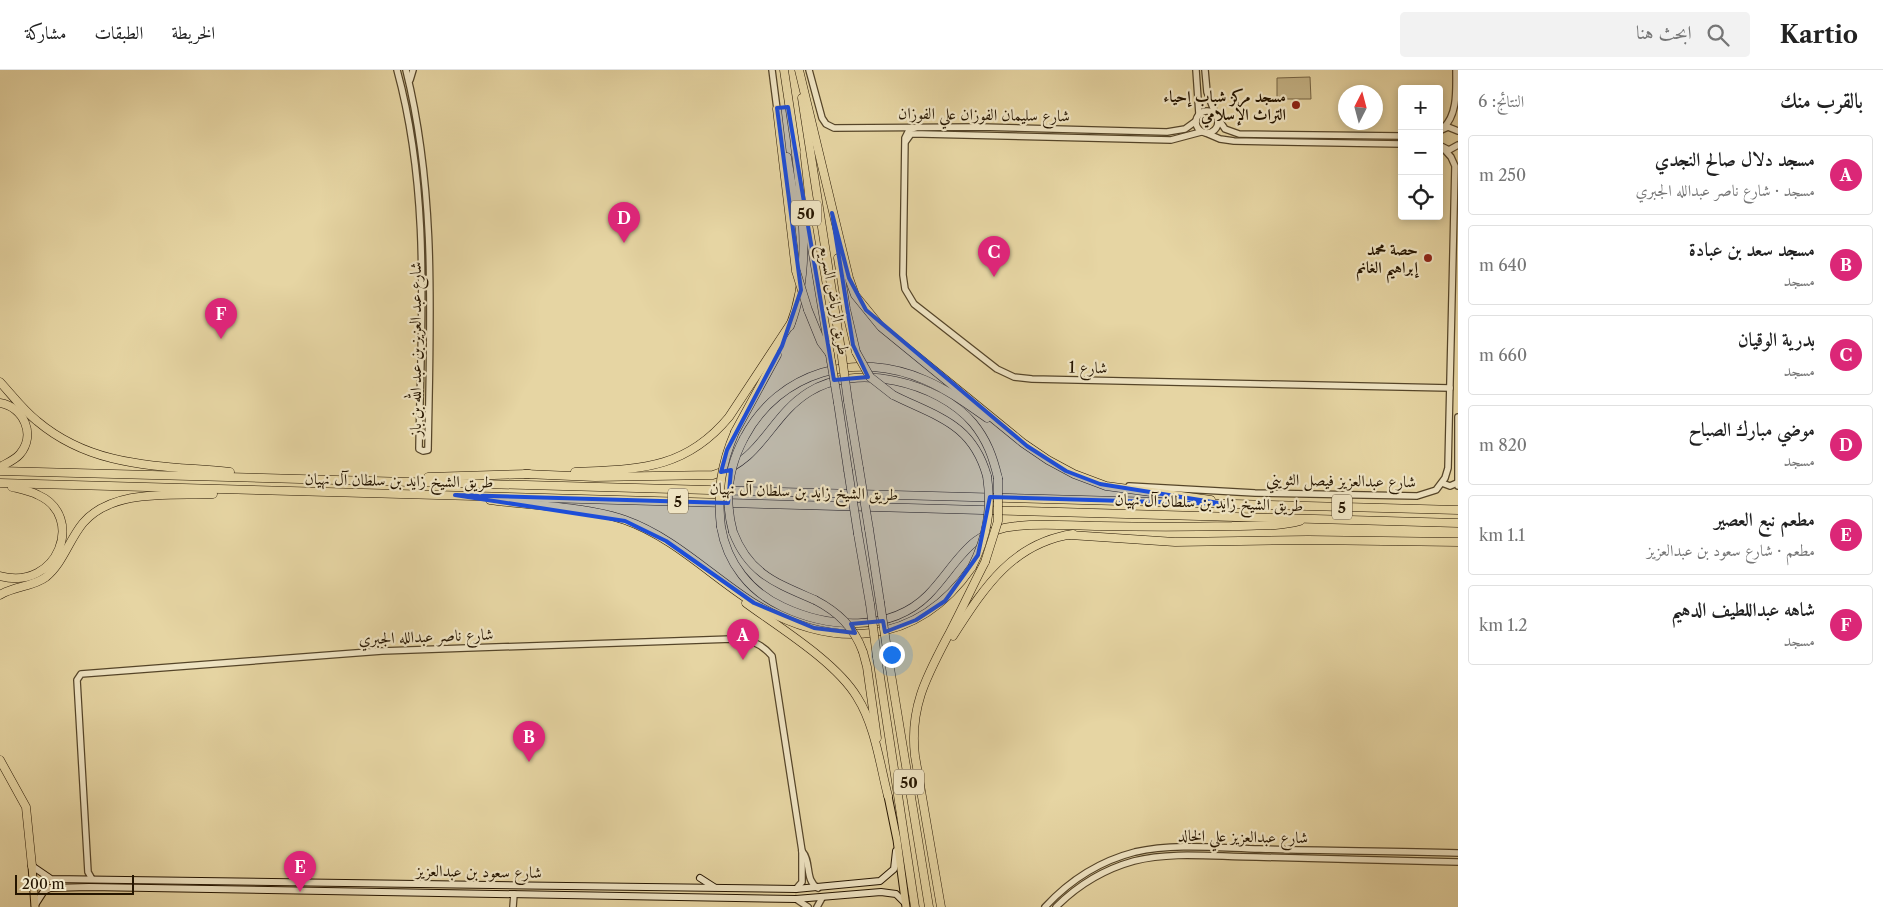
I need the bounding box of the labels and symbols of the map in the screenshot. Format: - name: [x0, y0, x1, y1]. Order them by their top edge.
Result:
- north arrow: [1338, 85, 1383, 130]
- place label: مسجد مركز شباب إحياء التراث الإسلامي: [1163, 86, 1286, 128]
- marker: مسجد مركز شباب إحياء التراث الإسلامي: [1290, 99, 1302, 111]
- street label: شارع سليمان الفوزان علي الفوزان: [898, 103, 1070, 131]
- road number: 50: [791, 200, 821, 226]
- pin: D: [608, 202, 640, 243]
- pin: C: [978, 236, 1010, 277]
- place label: حصة محمد إبراهيم الغانم: [1357, 239, 1420, 284]
- street label: طريق الرياض السريع: [810, 243, 855, 358]
- marker: حصة محمد إبراهيم الغانم: [1422, 252, 1434, 264]
- street label: شارع عبد العزيز بن عبد الله بن باز: [403, 262, 429, 438]
- pin: F: [205, 298, 237, 339]
- street label: شارع 1: [1068, 357, 1108, 381]
- street label: طريق الشيخ زايد بن سلطان آل نهيان: [304, 468, 494, 497]
- street label: شارع عبدالعزيز فيصل الثويني: [1266, 469, 1416, 496]
- street label: طريق الشيخ زايد بن سلطان آل نهيان: [709, 478, 899, 509]
- road number: 5: [668, 488, 688, 514]
- street label: طريق الشيخ زايد بن سلطان آل نهيان: [1114, 489, 1304, 520]
- road number: 5: [1332, 494, 1352, 520]
- pin: A: [727, 619, 759, 660]
- street label: شارع ناصر عبدالله الجبري: [358, 624, 494, 652]
- your location: [879, 642, 905, 668]
- pin: B: [513, 721, 545, 762]
- road number: 50: [894, 770, 924, 794]
- street label: شارع عبدالعزيز علي الخالد: [1178, 825, 1308, 853]
- pin: E: [284, 851, 316, 892]
- street label: شارع سعود بن عبدالعزيز: [414, 860, 542, 886]
- scale bar: [15, 872, 134, 895]

